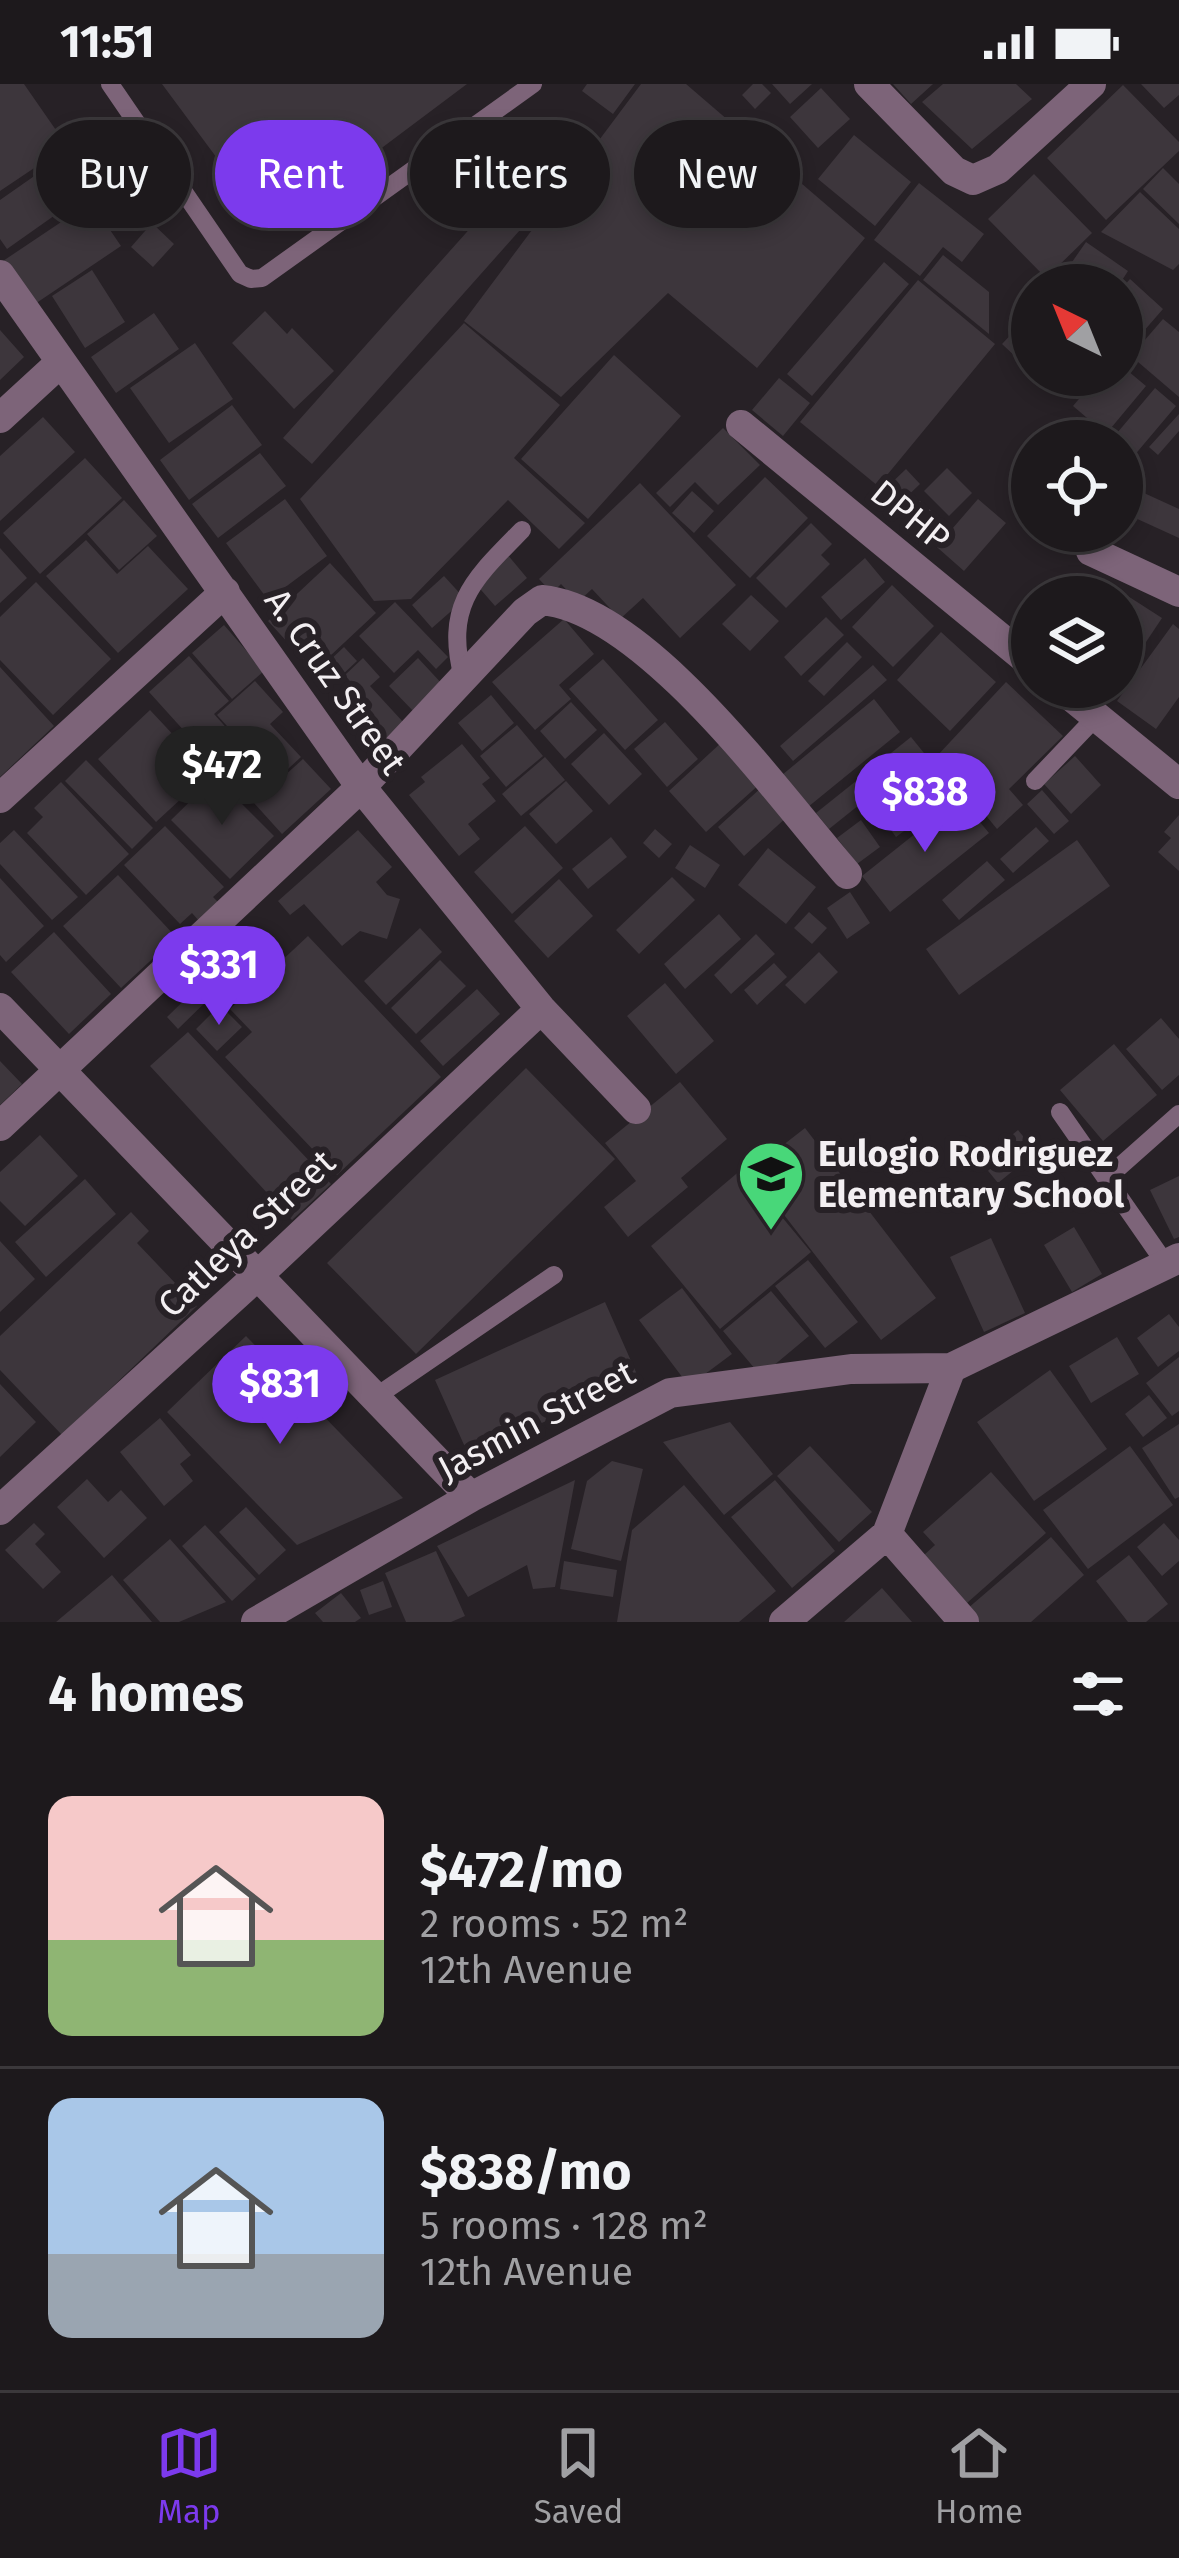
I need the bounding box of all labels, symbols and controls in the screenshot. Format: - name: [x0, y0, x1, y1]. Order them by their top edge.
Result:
- text: 11:51: [60, 15, 155, 69]
- chip: Buy: [36, 120, 191, 228]
- chip: Rent: [215, 120, 386, 228]
- chip: Filters: [410, 120, 610, 228]
- chip: New: [634, 120, 800, 228]
- north arrow: [1011, 264, 1143, 396]
- map controls: [1011, 264, 1143, 708]
- button: locate: [1011, 420, 1143, 552]
- street label: DPHP: [862, 471, 959, 561]
- button: layers: [1011, 576, 1143, 708]
- street label: A. Cruz Street: [255, 580, 415, 783]
- pin: $472: [151, 726, 293, 828]
- text: $472: [182, 742, 262, 788]
- pin: $838: [854, 753, 996, 855]
- text: $838: [881, 769, 969, 815]
- pin: $331: [148, 926, 290, 1028]
- text: $331: [179, 942, 259, 988]
- place label: Eulogio Rodriguez Elementary School: [818, 1132, 1125, 1217]
- school or university icon: Eulogio Rodriguez Elementary School: [736, 1139, 806, 1233]
- street label: Catleya Street: [149, 1141, 344, 1327]
- pin: $831: [209, 1345, 351, 1447]
- street label: Jasmin Street: [431, 1351, 642, 1491]
- text: $831: [239, 1361, 321, 1407]
- icon: filters: [1065, 1661, 1131, 1727]
- text: 4 homes: [48, 1663, 244, 1725]
- text: $472/mo: [420, 1839, 623, 1901]
- icon: home: [144, 1844, 288, 1988]
- text: 2 rooms · 52 m²: [420, 1901, 688, 1947]
- text: 12th Avenue: [420, 1947, 633, 1993]
- text: $838/mo: [420, 2141, 632, 2203]
- icon: home: [144, 2146, 288, 2290]
- text: 5 rooms · 128 m²: [420, 2203, 708, 2249]
- text: 12th Avenue: [420, 2249, 633, 2295]
- tab: Map: [156, 2420, 222, 2532]
- tab: Saved: [534, 2420, 623, 2532]
- tab: Home: [935, 2420, 1023, 2532]

